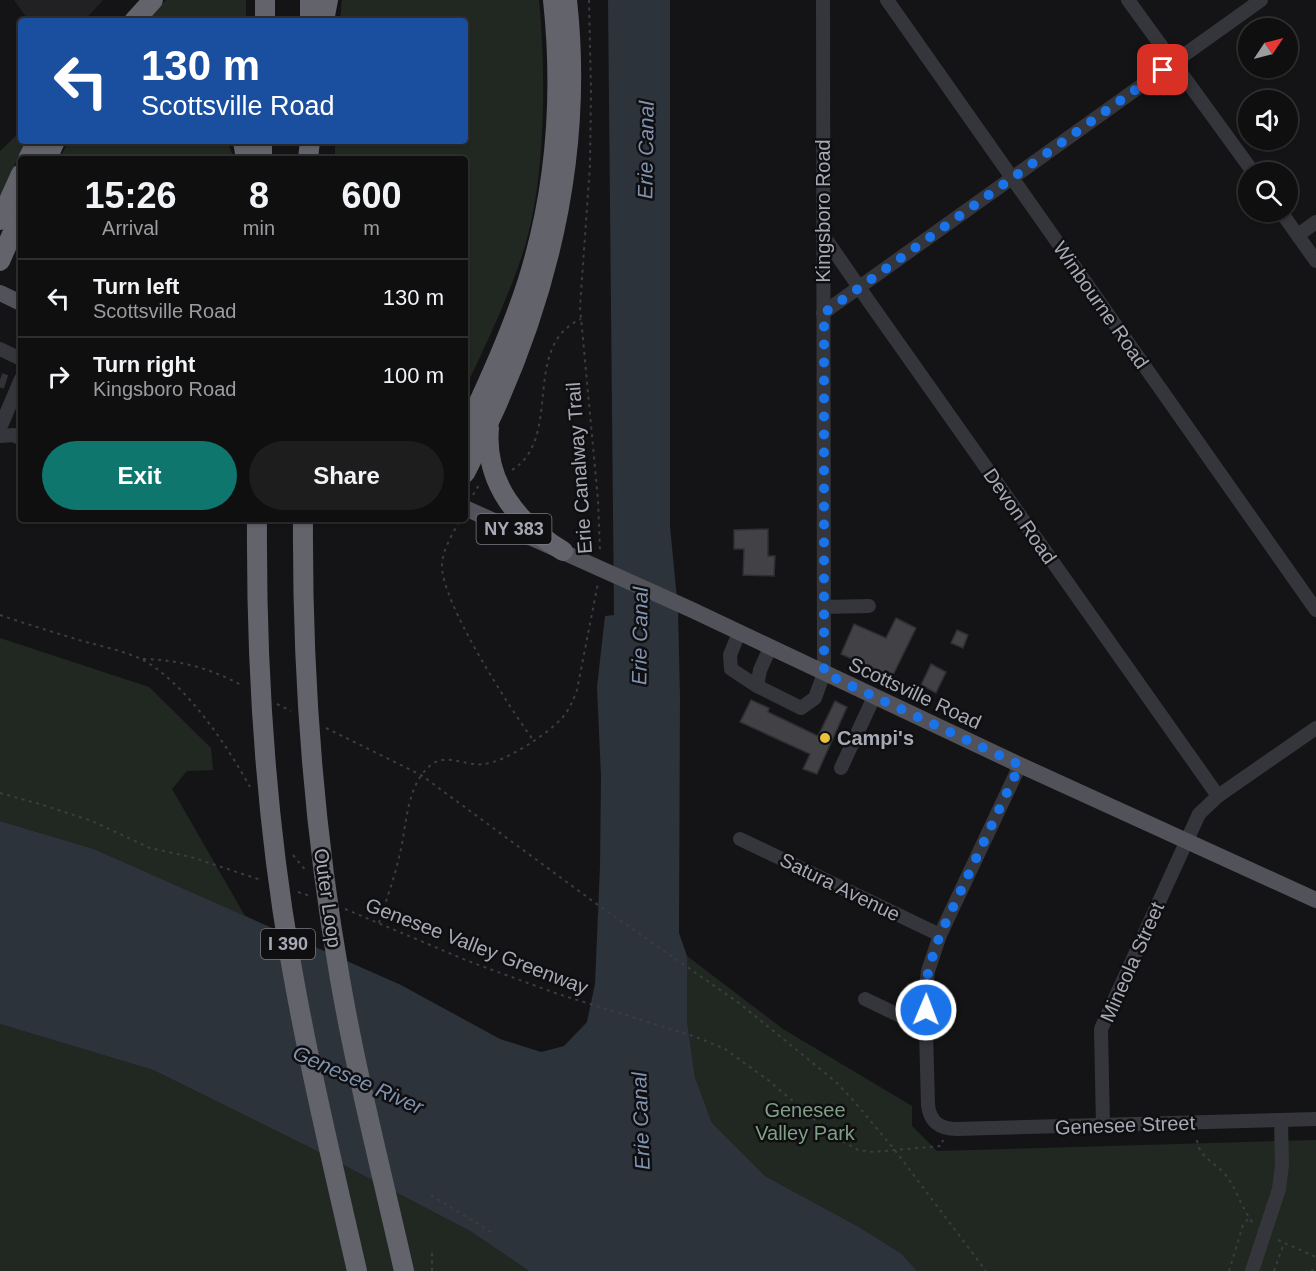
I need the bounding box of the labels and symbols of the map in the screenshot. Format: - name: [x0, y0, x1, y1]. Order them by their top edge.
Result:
- north arrow: [1238, 18, 1298, 78]
- pin: [1137, 44, 1188, 95]
- water label: Erie Canal: [633, 99, 658, 199]
- street label: Kingsboro Road: [812, 139, 834, 283]
- street label: Winbourne Road: [1049, 237, 1153, 373]
- street label: Erie Canalway Trail: [562, 381, 596, 555]
- street label: Devon Road: [979, 464, 1061, 568]
- road number: NY 383: [476, 514, 552, 544]
- water label: Erie Canal: [627, 585, 652, 685]
- street label: Scottsville Road: [845, 653, 985, 733]
- place label: Campi's: [837, 727, 914, 749]
- marker: Campi's: [818, 731, 832, 745]
- street label: Outer Loop: [310, 847, 346, 949]
- street label: Satura Avenue: [776, 848, 904, 926]
- street label: Genesee Valley Greenway: [363, 893, 591, 999]
- street label: Mineola Street: [1096, 898, 1168, 1025]
- road number: I 390: [261, 929, 315, 959]
- position arrow: [894, 978, 958, 1042]
- water label: Genesee River: [290, 1041, 428, 1119]
- water label: Erie Canal: [627, 1070, 654, 1170]
- park label: Genesee Valley Park: [755, 1099, 856, 1144]
- street label: Genesee Street: [1055, 1112, 1196, 1138]

